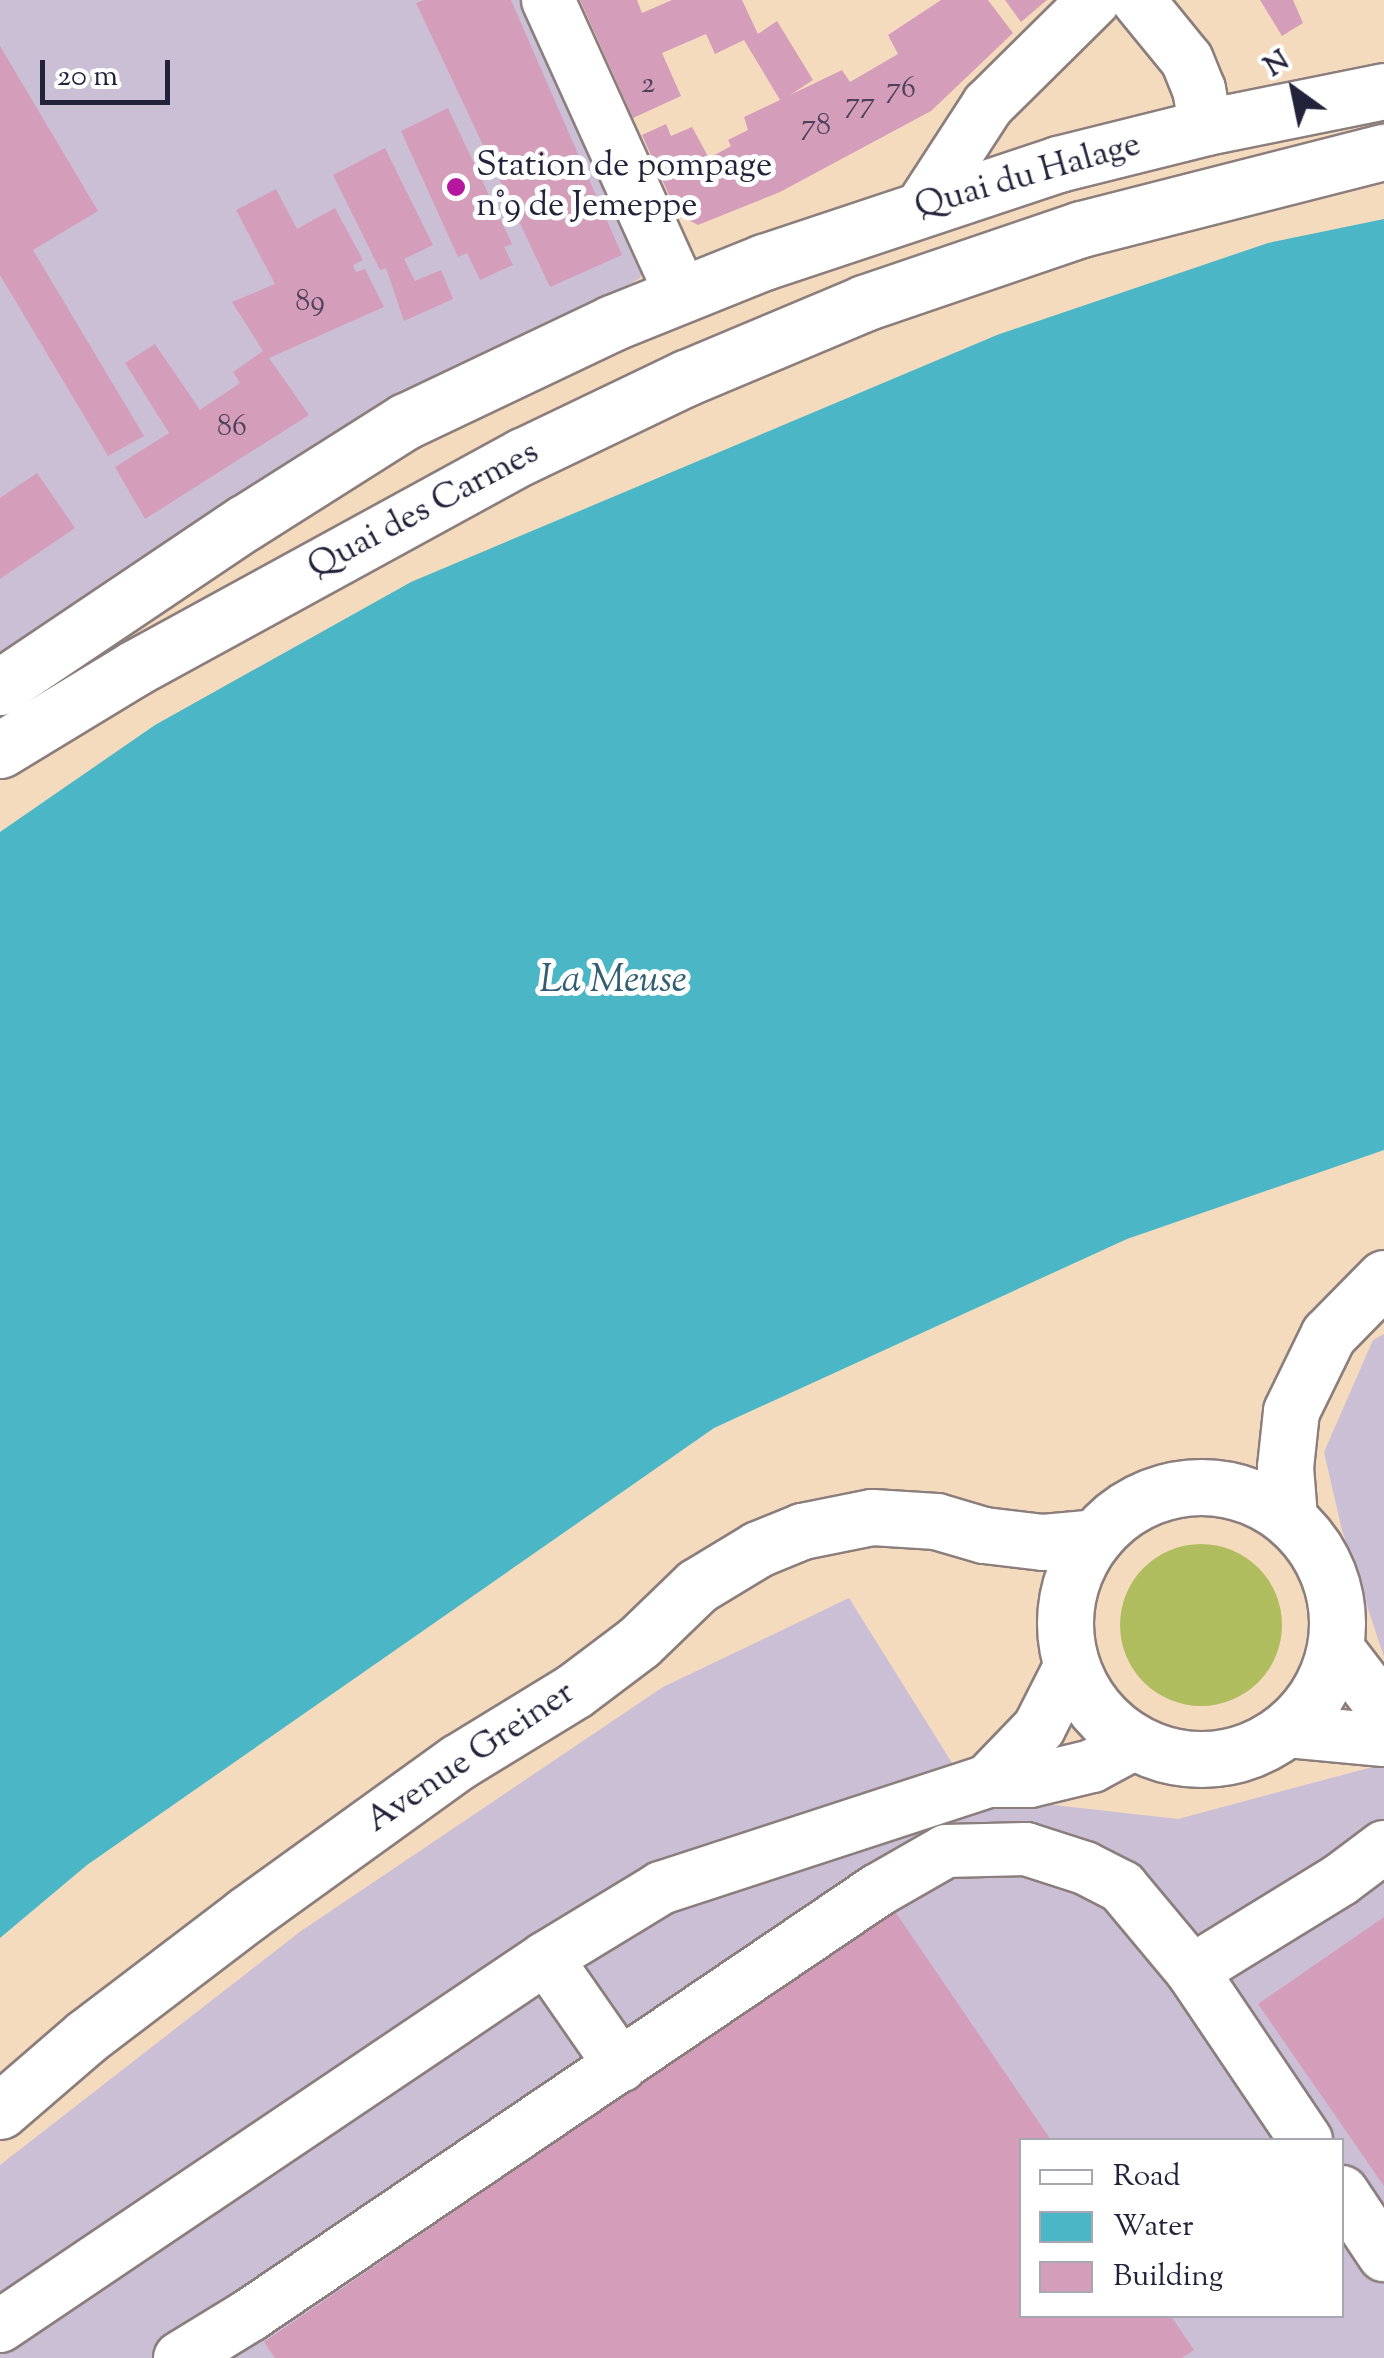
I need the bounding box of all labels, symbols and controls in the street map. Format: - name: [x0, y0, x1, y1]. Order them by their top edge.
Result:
- scale bar: [45, 40, 175, 102]
- north arrow: [1244, 40, 1344, 140]
- text: N: [1257, 42, 1298, 88]
- text: 20 m: [57, 56, 118, 99]
- house number: 2: [641, 67, 655, 103]
- house number: 76: [886, 72, 916, 108]
- house number: 77: [845, 87, 875, 123]
- house number: 78: [801, 109, 831, 145]
- street label: Quai du Halage: [910, 125, 1146, 229]
- place label: Station de pompage n°9 de Jemeppe: [476, 146, 772, 228]
- marker: Station de pompage n°9 de Jemeppe: [445, 176, 467, 198]
- house number: 89: [295, 285, 325, 321]
- house number: 86: [217, 410, 247, 446]
- street label: Quai des Carmes: [301, 433, 547, 589]
- water label: La Meuse: [539, 960, 687, 1006]
- street label: Avenue Greiner: [359, 1673, 583, 1843]
- legend: [1019, 2138, 1344, 2318]
- text: Road: [1113, 2156, 1180, 2199]
- text: Water: [1113, 2206, 1194, 2249]
- text: Building: [1113, 2256, 1223, 2299]

